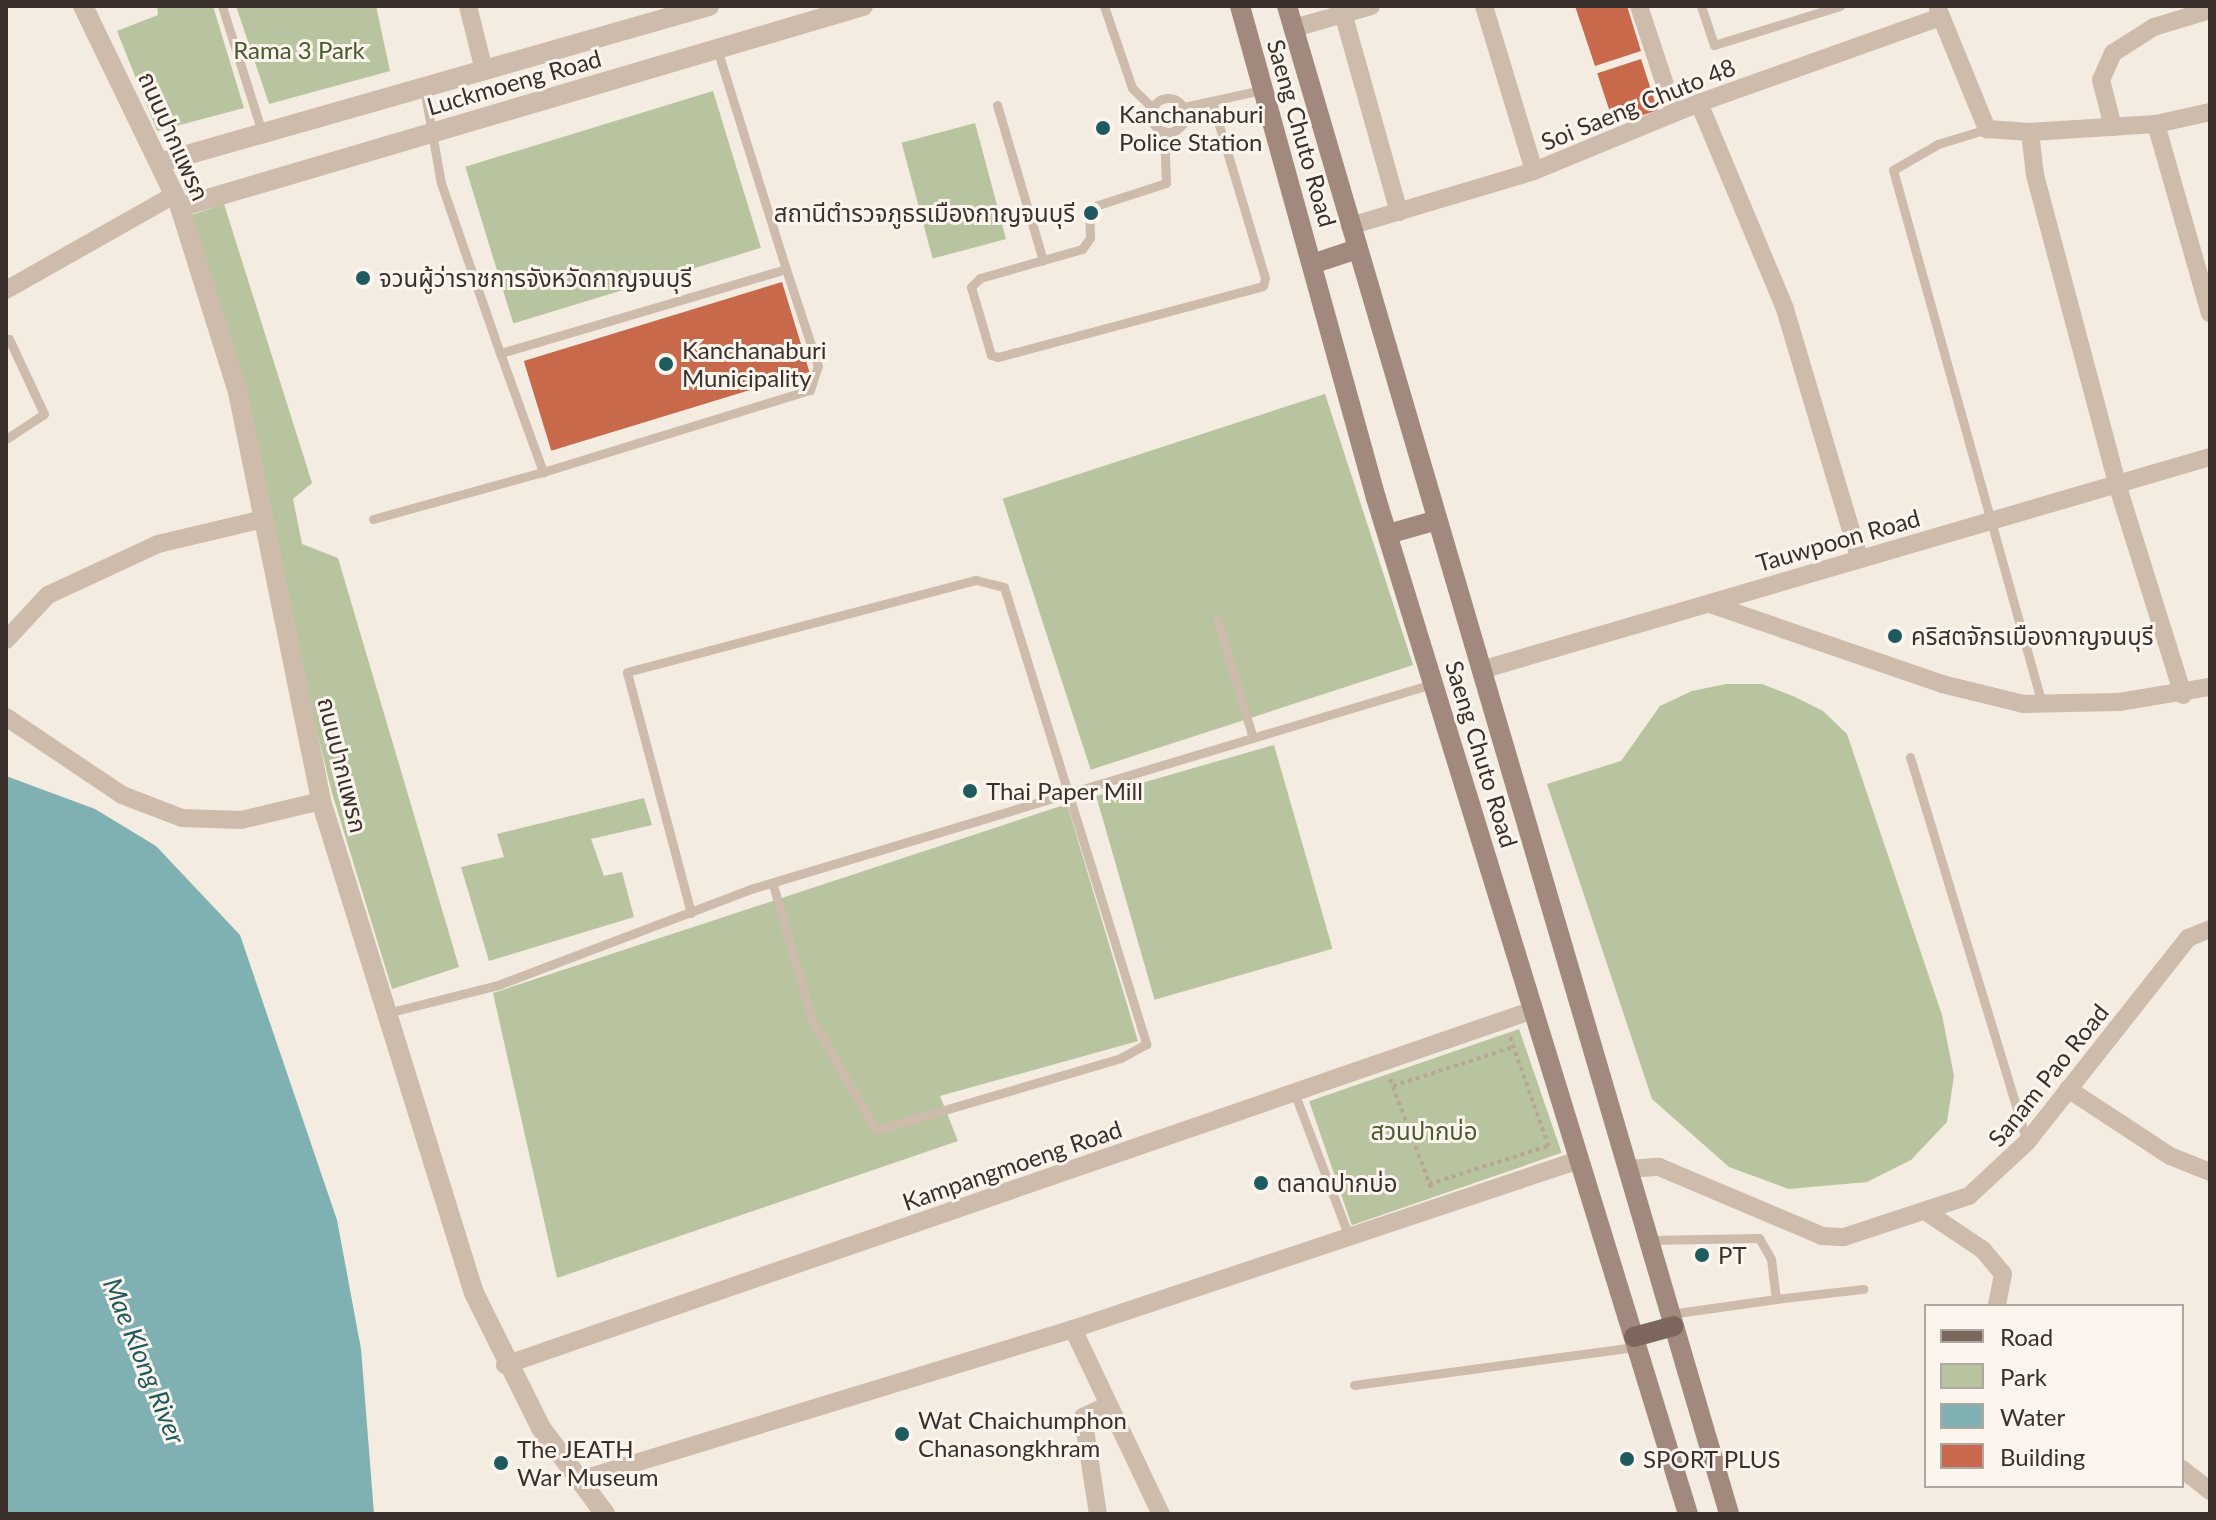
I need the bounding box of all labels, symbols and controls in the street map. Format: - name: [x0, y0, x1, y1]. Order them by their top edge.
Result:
- park label: Rama 3 Park: [233, 36, 365, 64]
- street label: Saeng Chuto Road: [1261, 36, 1343, 230]
- street label: Luckmoeng Road: [424, 43, 604, 121]
- street label: Soi Saeng Chuto 48: [1537, 52, 1739, 156]
- street label: ถนนปากแพรก: [133, 67, 215, 205]
- place label: Kanchanaburi Police Station: [1119, 100, 1264, 156]
- marker: Kanchanaburi Police Station: [1094, 119, 1112, 137]
- place label: สถานีตำรวจภูธรเมืองกาญจนบุรี: [774, 199, 1075, 227]
- marker: สถานีตำรวจภูธรเมืองกาญจนบุรี: [1082, 204, 1100, 222]
- place label: จวนผู้ว่าราชการจังหวัดกาญจนบุรี: [379, 264, 692, 292]
- marker: จวนผู้ว่าราชการจังหวัดกาญจนบุรี: [354, 269, 372, 287]
- place label: Kanchanaburi Municipality: [682, 336, 827, 392]
- marker: Kanchanaburi Municipality: [657, 355, 675, 373]
- street label: Tauwpoon Road: [1753, 503, 1923, 577]
- place label: คริสตจักรเมืองกาญจนบุรี: [1911, 622, 2153, 650]
- marker: คริสตจักรเมืองกาญจนบุรี: [1886, 627, 1904, 645]
- street label: Saeng Chuto Road: [1440, 657, 1524, 851]
- street label: ถนนปากแพรก: [312, 694, 374, 836]
- place label: Thai Paper Mill: [986, 777, 1143, 805]
- marker: Thai Paper Mill: [961, 782, 979, 800]
- street label: Sanam Pao Road: [1982, 998, 2114, 1152]
- street label: Kampangmoeng Road: [899, 1114, 1125, 1216]
- park label: สวนปากบ่อ: [1370, 1117, 1478, 1145]
- place label: ตลาดปากบ่อ: [1277, 1169, 1397, 1197]
- marker: ตลาดปากบ่อ: [1252, 1174, 1270, 1192]
- place label: PT: [1718, 1241, 1747, 1269]
- marker: PT: [1693, 1246, 1711, 1264]
- water label: Mae Klong River: [97, 1274, 191, 1448]
- legend: [1924, 1304, 2184, 1488]
- text: Road: [2000, 1322, 2053, 1351]
- text: Park: [2000, 1362, 2047, 1391]
- text: Water: [2000, 1402, 2065, 1431]
- place label: Wat Chaichumphon Chanasongkhram: [918, 1406, 1127, 1462]
- marker: Wat Chaichumphon Chanasongkhram: [893, 1425, 911, 1443]
- place label: The JEATH War Museum: [517, 1435, 659, 1491]
- text: Building: [2000, 1442, 2085, 1471]
- place label: SPORT PLUS: [1643, 1445, 1781, 1473]
- marker: SPORT PLUS: [1618, 1450, 1636, 1468]
- marker: The JEATH War Museum: [492, 1454, 510, 1472]

